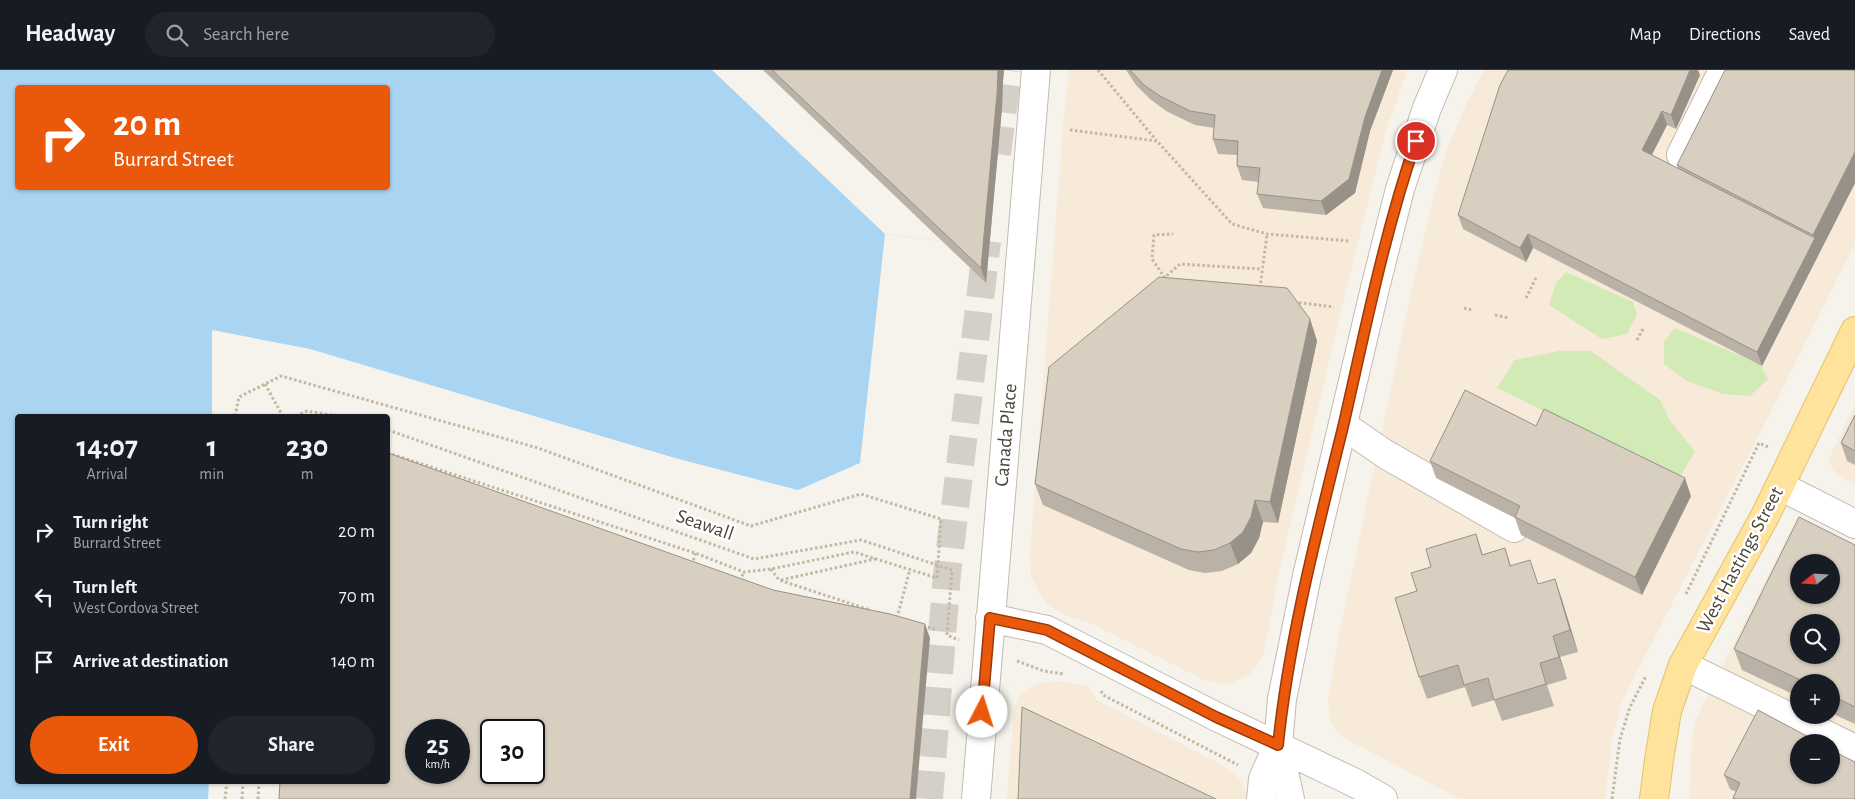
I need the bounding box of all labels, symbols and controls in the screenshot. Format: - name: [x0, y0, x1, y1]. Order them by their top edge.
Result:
- search box: [145, 12, 495, 57]
- icon: search: [163, 21, 191, 49]
- text: Headway: [25, 22, 115, 46]
- text: Search here: [203, 25, 289, 44]
- text: Map: [1630, 26, 1661, 44]
- text: Directions: [1689, 26, 1761, 44]
- text: Saved: [1789, 26, 1830, 44]
- icon: right: [30, 105, 95, 170]
- text: 20 m: [113, 107, 181, 142]
- pin: [1395, 120, 1437, 162]
- icon: arrive: [1402, 127, 1430, 155]
- text: Burrard Street: [113, 148, 234, 170]
- street label: Canada Place: [992, 383, 1020, 487]
- text: 14:07: [77, 432, 138, 462]
- text: 1: [206, 432, 217, 462]
- text: 230: [286, 432, 329, 462]
- text: Arrival: [87, 466, 128, 482]
- text: min: [199, 466, 224, 482]
- text: m: [301, 466, 314, 482]
- street label: West Hastings Street: [1693, 483, 1787, 636]
- street label: Seawall: [674, 506, 736, 544]
- text: Turn right: [73, 513, 148, 532]
- icon: right: [30, 518, 58, 546]
- text: 20 m: [338, 522, 375, 541]
- text: Burrard Street: [73, 535, 161, 551]
- north arrow: [1790, 554, 1840, 604]
- map controls: [1790, 554, 1840, 784]
- text: Turn left: [73, 578, 137, 597]
- icon: left: [30, 583, 58, 611]
- text: 70 m: [339, 587, 375, 606]
- text: West Cordova Street: [73, 600, 199, 616]
- button: search: [1790, 614, 1840, 664]
- icon: arrive: [30, 648, 58, 676]
- text: Arrive at destination: [73, 652, 229, 671]
- text: 140 m: [331, 652, 375, 671]
- button: +: [1790, 674, 1840, 724]
- position arrow: [955, 685, 1007, 737]
- button: Exit: [30, 716, 198, 774]
- button: Share: [208, 716, 375, 774]
- speed limit sign: 30: [480, 719, 545, 784]
- text: 25: [426, 733, 449, 758]
- button: −: [1790, 734, 1840, 784]
- text: km/h: [425, 758, 450, 770]

